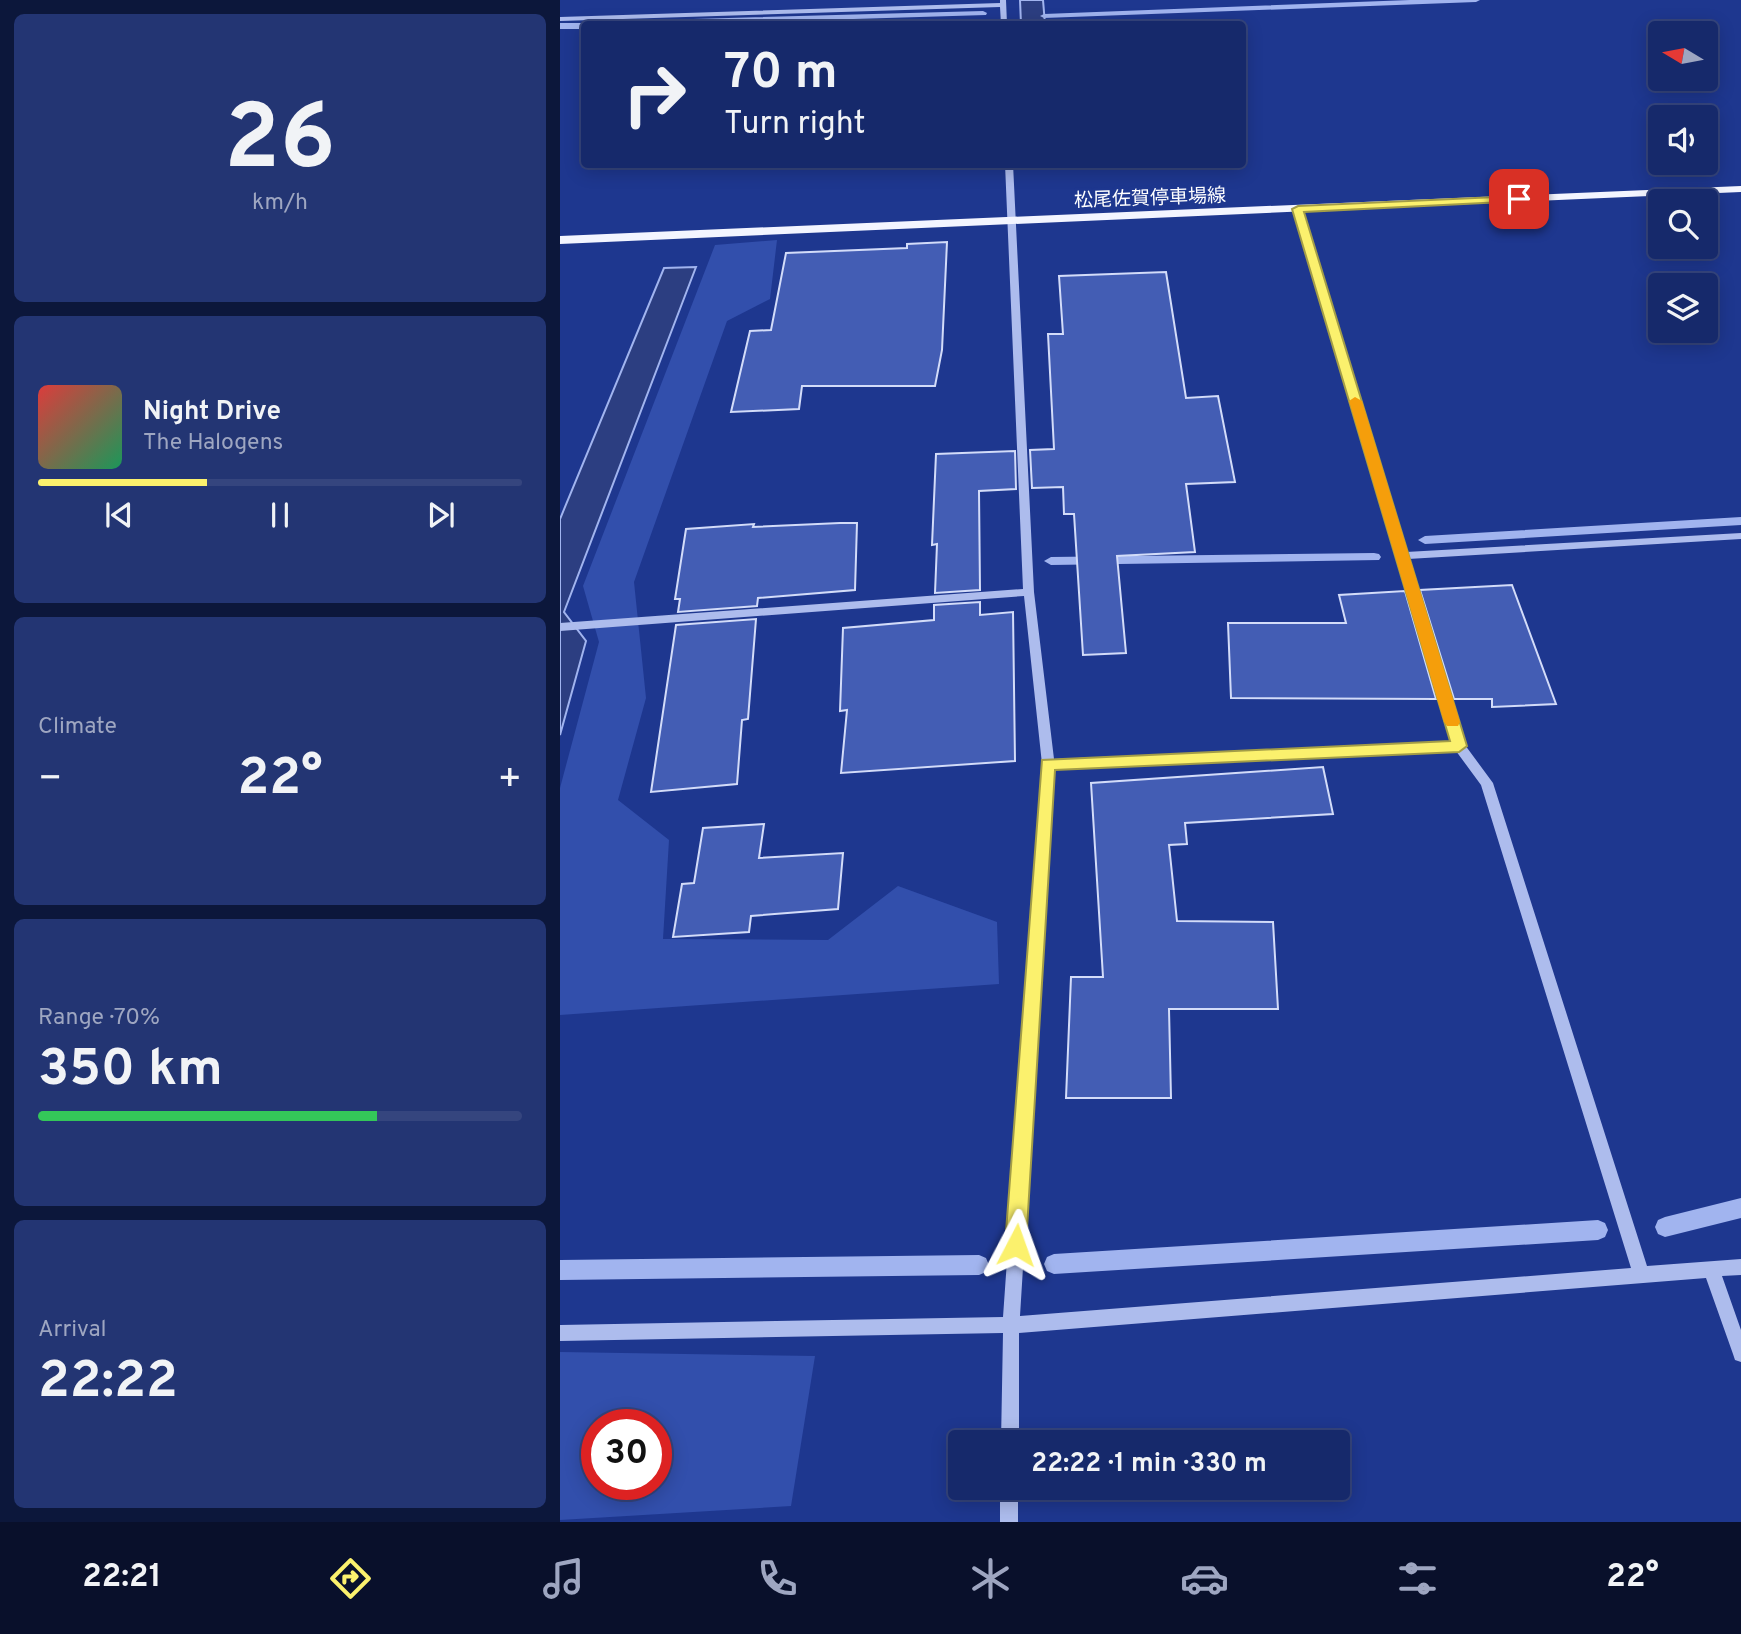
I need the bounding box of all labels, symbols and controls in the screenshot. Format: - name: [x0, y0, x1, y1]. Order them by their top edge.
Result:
- north arrow: [1648, 21, 1718, 91]
- map controls: [1648, 21, 1718, 343]
- text: 70 m: [724, 44, 838, 106]
- icon: right: [609, 49, 700, 140]
- text: 26: [224, 86, 336, 201]
- text: Turn right: [724, 105, 866, 145]
- button: sound: [1648, 105, 1718, 175]
- pin: [1489, 169, 1549, 229]
- icon: arrive: [1500, 180, 1538, 218]
- street label: 松尾佐賀停車場線: [1074, 184, 1226, 214]
- text: km/h: [252, 189, 308, 218]
- button: search: [1648, 189, 1718, 259]
- button: layers: [1648, 273, 1718, 343]
- text: Night Drive: [143, 396, 281, 429]
- text: The Halogens: [143, 429, 283, 458]
- icon: previous: [100, 496, 138, 534]
- icon: pause: [261, 496, 299, 534]
- icon: next: [422, 496, 460, 534]
- text: Climate: [38, 713, 117, 742]
- text: 22°: [237, 747, 323, 813]
- text: −: [38, 756, 63, 805]
- text: +: [497, 756, 522, 805]
- text: Range · 70%: [38, 1004, 160, 1033]
- text: 350 km: [38, 1038, 223, 1104]
- position arrow: [979, 1208, 1053, 1282]
- text: Arrival: [38, 1316, 107, 1345]
- text: 22:22: [38, 1350, 178, 1416]
- speed limit sign: 30: [581, 1409, 672, 1500]
- text: 22:22 · 1 min · 330 m: [1031, 1448, 1267, 1481]
- icon: directions: [326, 1554, 375, 1603]
- icon: music: [539, 1554, 588, 1603]
- icon: phone: [753, 1554, 802, 1603]
- icon: climate: [966, 1554, 1015, 1603]
- icon: car: [1180, 1554, 1229, 1603]
- icon: filters: [1393, 1554, 1442, 1603]
- text: 22:21: [82, 1558, 161, 1598]
- text: 22°: [1606, 1558, 1659, 1598]

